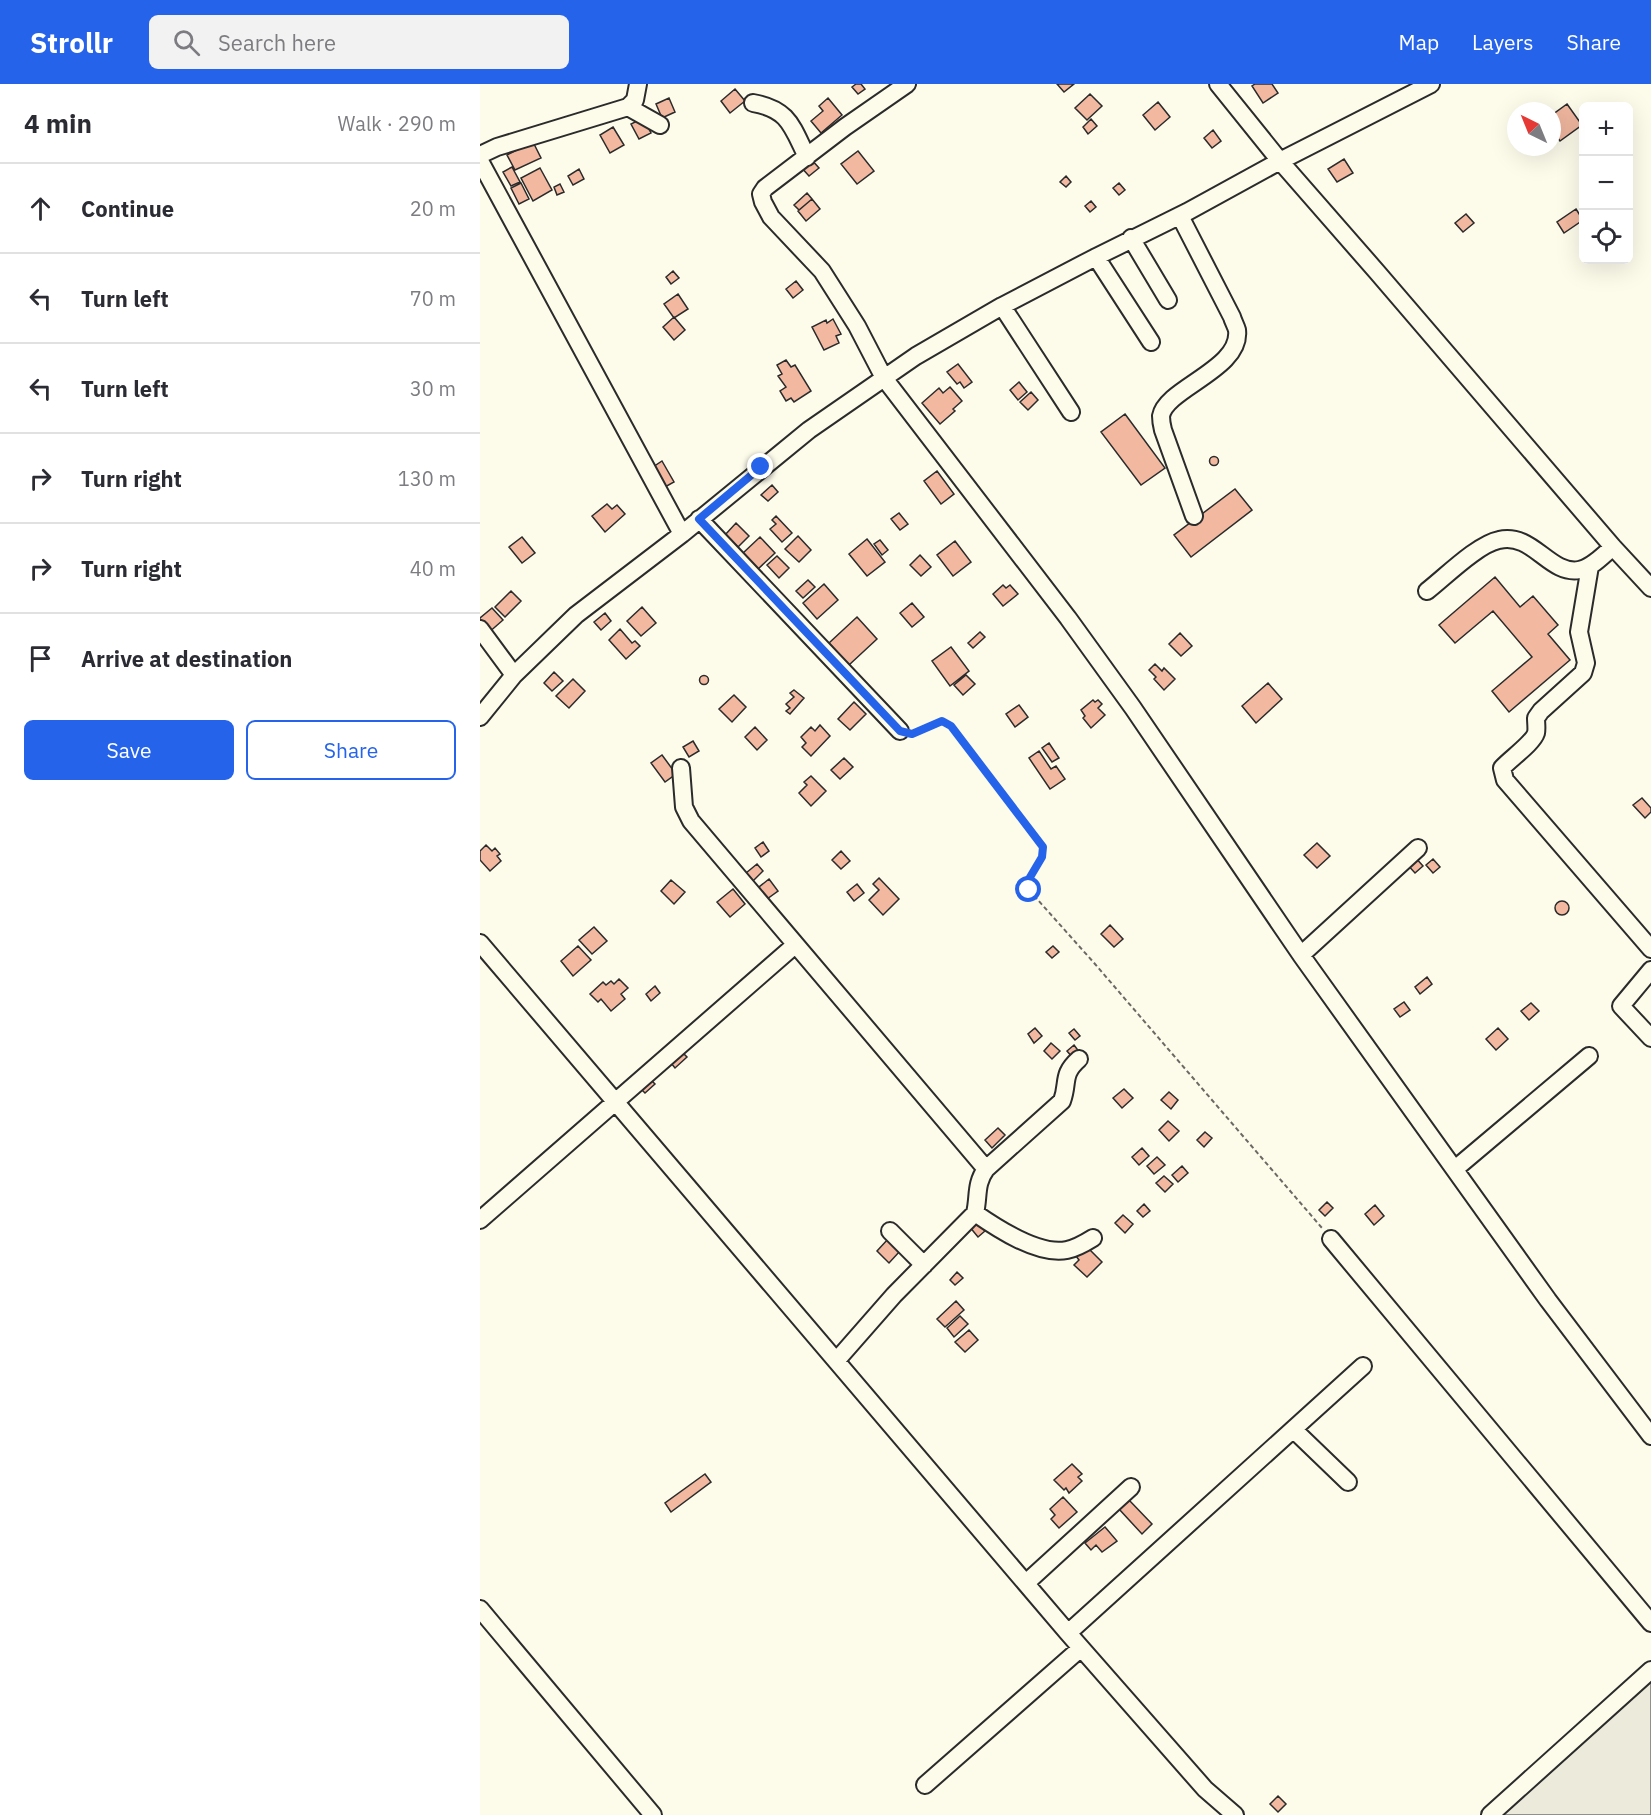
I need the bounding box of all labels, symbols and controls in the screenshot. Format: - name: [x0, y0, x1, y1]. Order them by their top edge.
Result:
- search box: [149, 15, 569, 69]
- text: Strollr: [30, 24, 113, 61]
- icon: search: [170, 26, 203, 59]
- text: Search here: [218, 28, 336, 57]
- text: Map: [1399, 28, 1439, 56]
- text: Layers: [1472, 28, 1534, 56]
- text: Share: [1567, 28, 1621, 56]
- north arrow: [1507, 102, 1561, 156]
- map controls: [1579, 102, 1633, 264]
- button: +: [1579, 102, 1633, 156]
- text: 4 min: [24, 106, 92, 140]
- text: Walk · 290 m: [338, 110, 456, 137]
- button: −: [1579, 156, 1633, 210]
- icon: ahead: [24, 192, 57, 225]
- text: Continue: [81, 194, 174, 223]
- text: 20 m: [410, 195, 456, 222]
- button: locate: [1579, 210, 1633, 264]
- icon: left: [24, 282, 57, 315]
- text: Turn left: [81, 284, 169, 313]
- text: 70 m: [410, 285, 456, 312]
- icon: left: [24, 372, 57, 405]
- text: Turn left: [81, 374, 169, 403]
- text: 30 m: [410, 375, 456, 402]
- route end: [747, 453, 773, 479]
- icon: right: [24, 462, 57, 495]
- text: Turn right: [81, 464, 182, 493]
- text: 130 m: [398, 465, 456, 492]
- icon: right: [24, 552, 57, 585]
- text: Turn right: [81, 554, 182, 583]
- text: 40 m: [410, 555, 456, 582]
- icon: arrive: [24, 642, 57, 675]
- text: Arrive at destination: [81, 644, 292, 673]
- button: Save: [24, 720, 234, 780]
- button: Share: [246, 720, 456, 780]
- route start: [1015, 876, 1041, 902]

